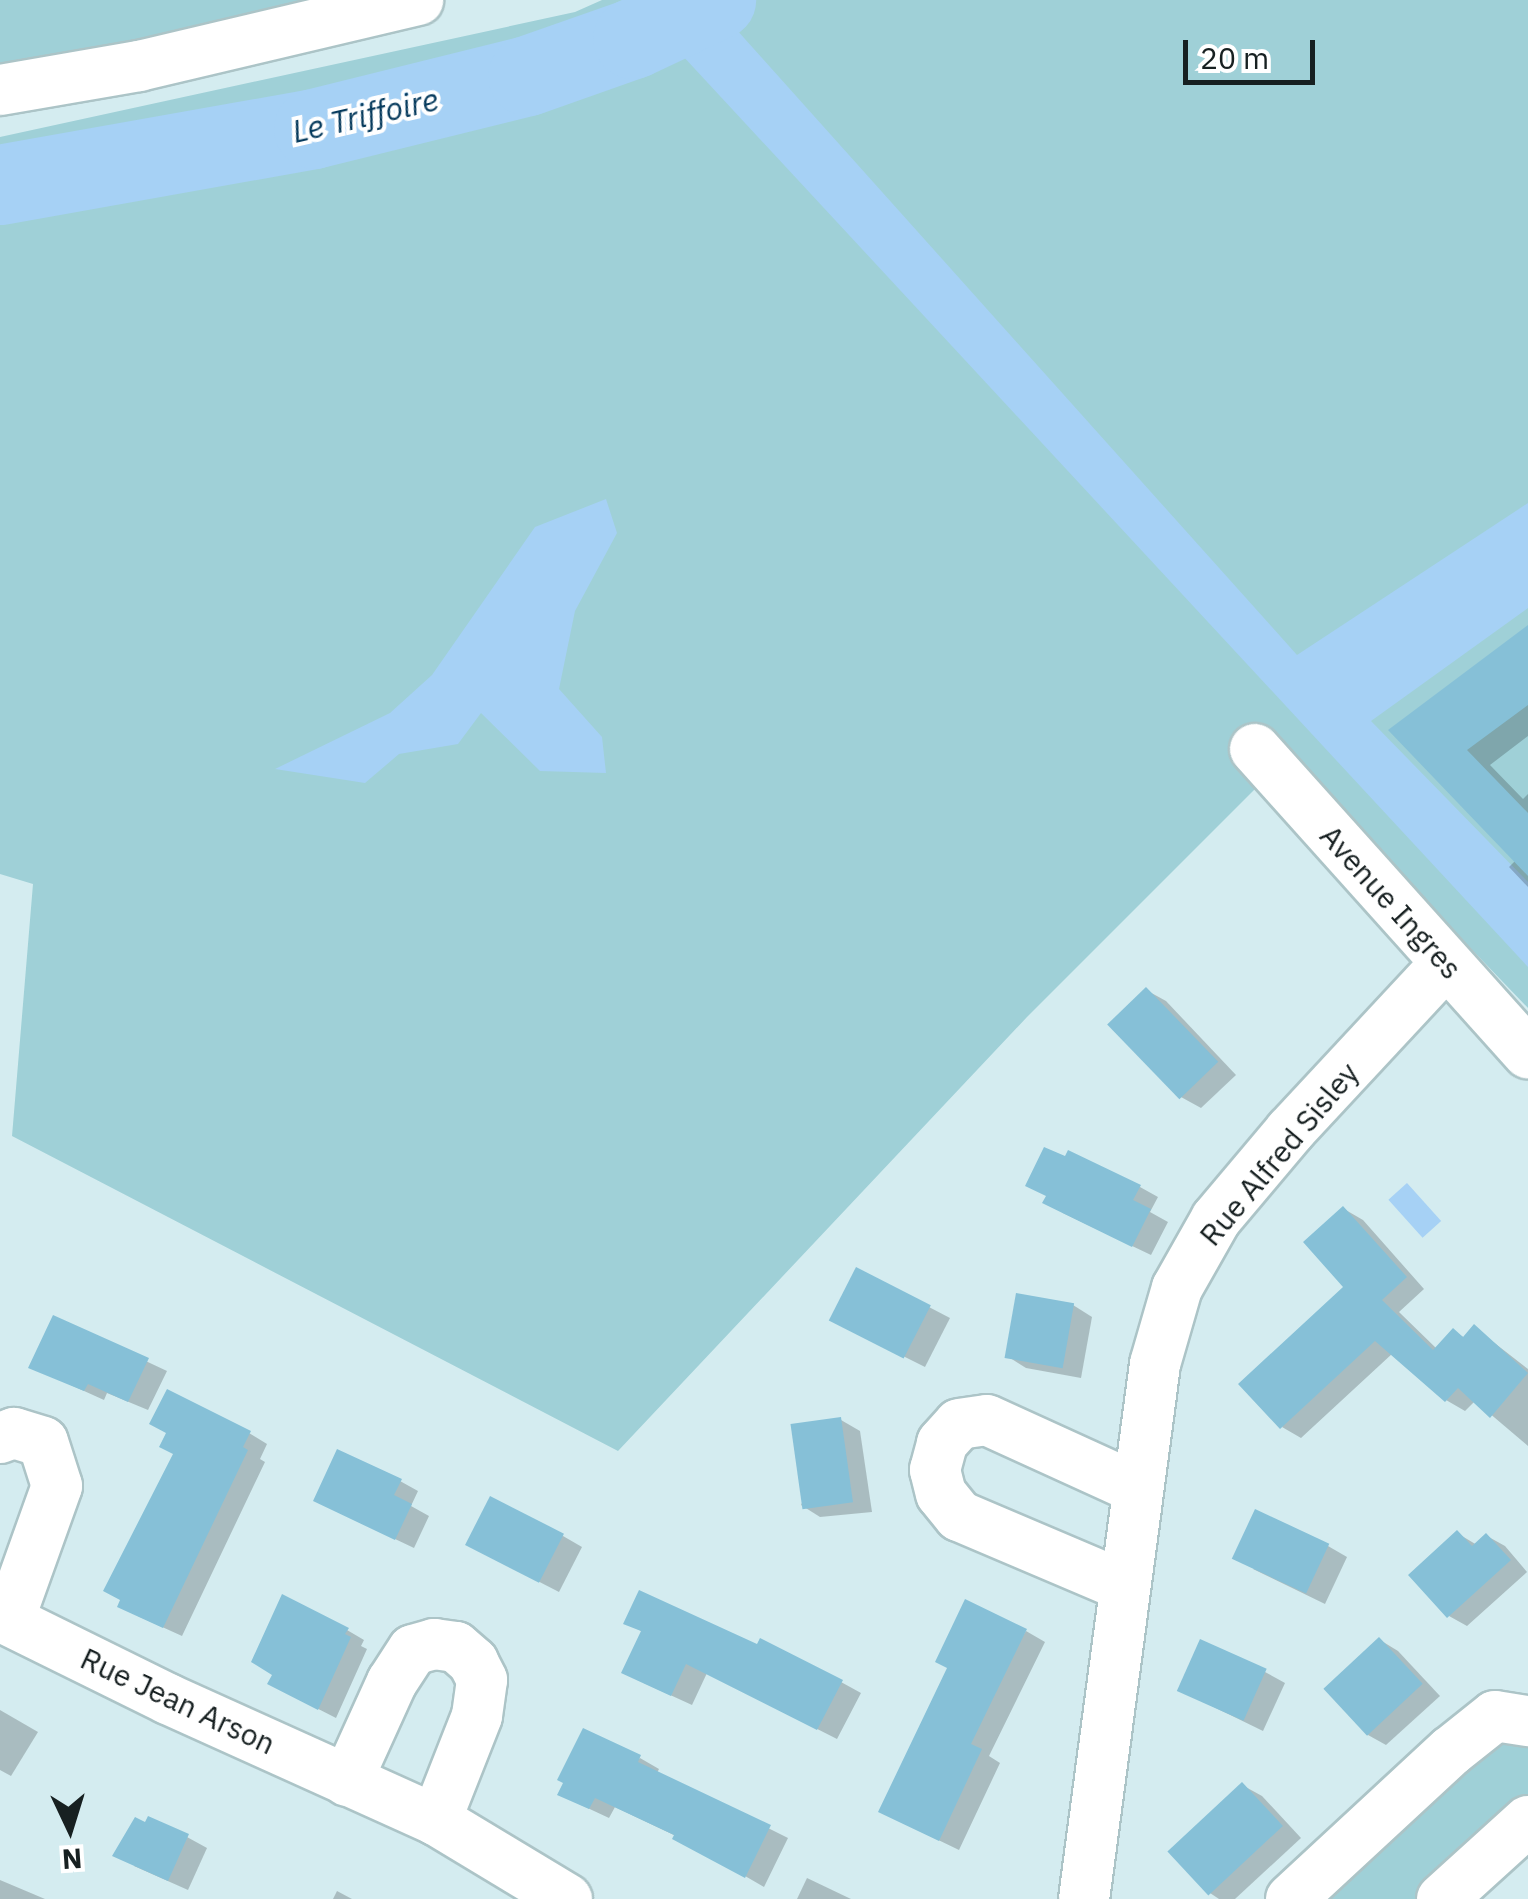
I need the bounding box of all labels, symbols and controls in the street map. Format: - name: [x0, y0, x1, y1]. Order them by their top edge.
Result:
- scale bar: [1188, 20, 1320, 82]
- text: 20 m: [1200, 38, 1269, 77]
- water label: Le Triffoire: [288, 80, 442, 150]
- street label: Avenue Ingres: [1313, 818, 1469, 986]
- street label: Rue Alfred Sisley: [1192, 1055, 1366, 1253]
- street label: Rue Jean Arson: [75, 1640, 281, 1762]
- north arrow: [20, 1779, 120, 1879]
- text: N: [61, 1840, 84, 1879]

